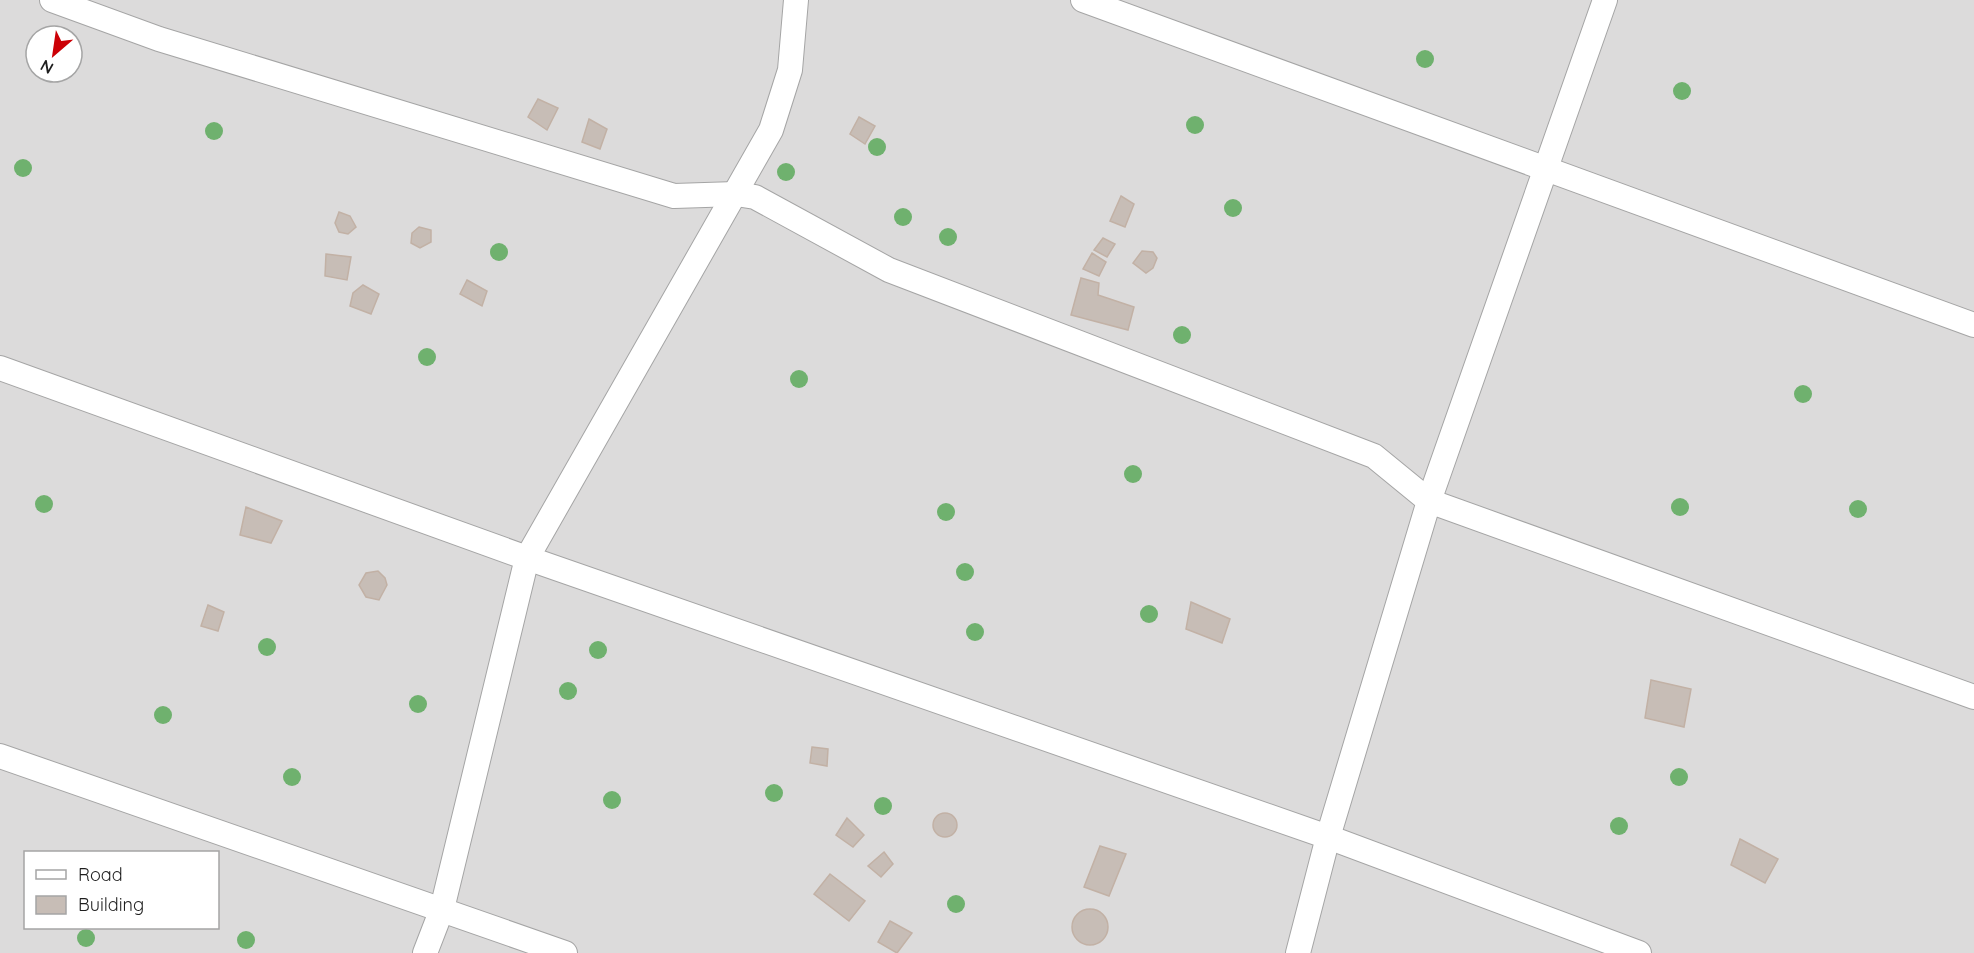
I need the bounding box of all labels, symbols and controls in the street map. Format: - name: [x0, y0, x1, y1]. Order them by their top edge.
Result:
- north arrow: [24, 24, 84, 84]
- text: N: [37, 56, 57, 79]
- legend: [24, 851, 219, 929]
- text: Road: [78, 863, 123, 886]
- text: Building: [78, 893, 144, 916]

